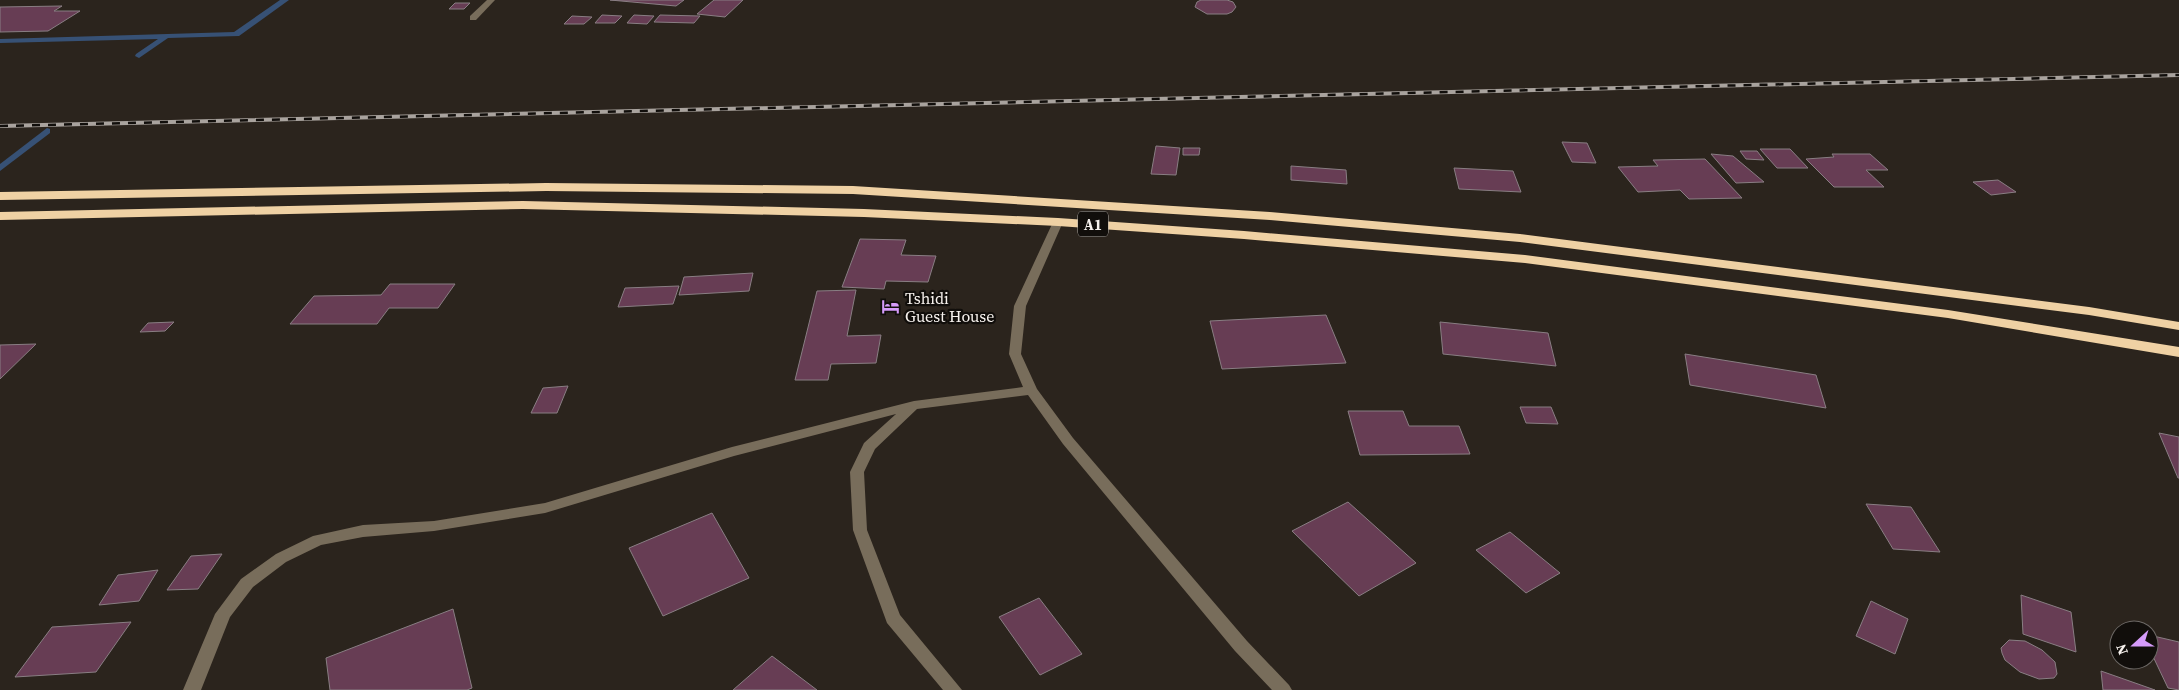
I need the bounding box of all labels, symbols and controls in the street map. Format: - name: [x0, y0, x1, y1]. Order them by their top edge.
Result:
- road number: A1: [1078, 212, 1108, 236]
- place label: Tshidi Guest House: [905, 287, 994, 327]
- hotel icon: Tshidi Guest House: [881, 297, 901, 317]
- north arrow: [2109, 620, 2159, 670]
- text: N: [2111, 641, 2133, 658]

